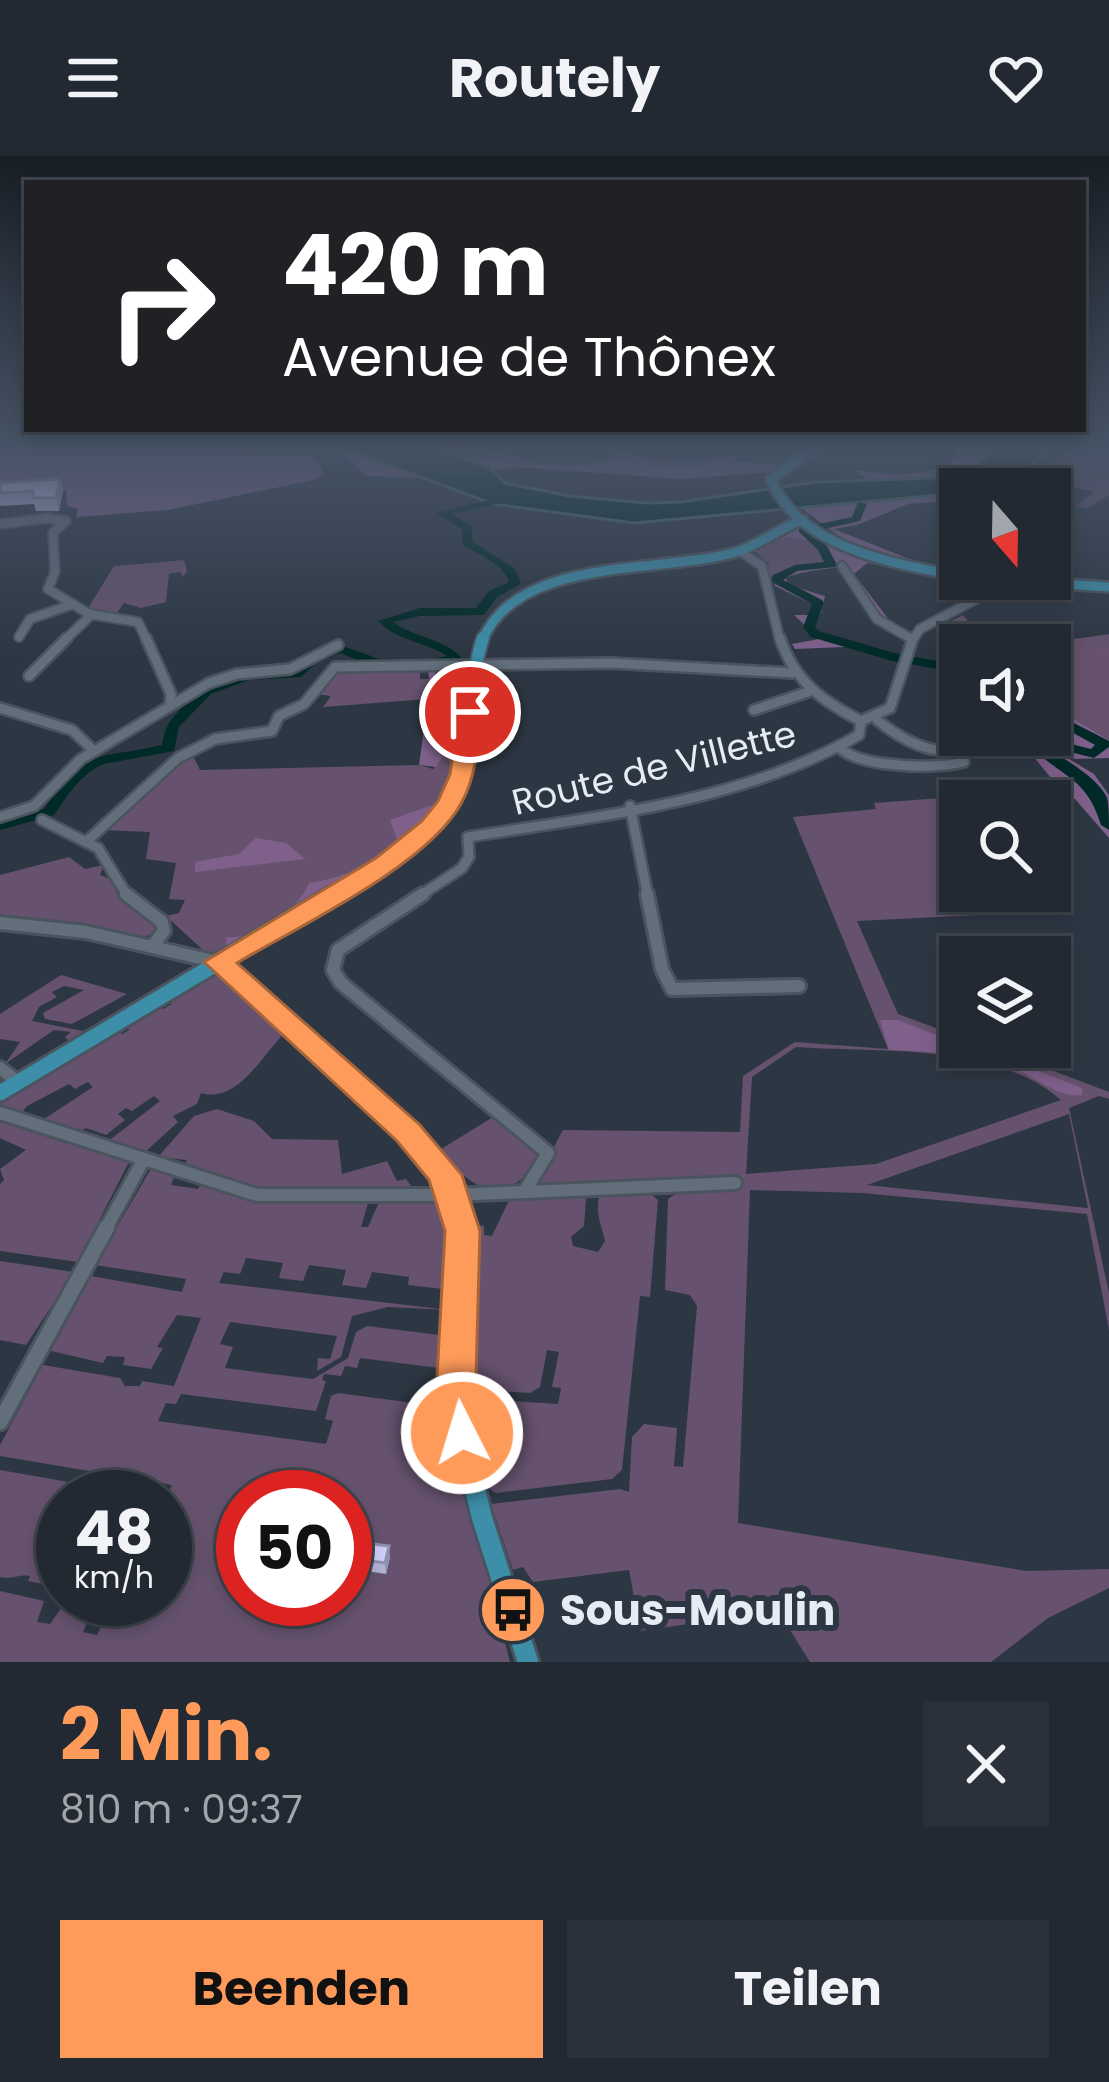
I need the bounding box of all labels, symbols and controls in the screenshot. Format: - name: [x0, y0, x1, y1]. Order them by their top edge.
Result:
- text: Routely: [449, 40, 660, 116]
- icon: menu: [60, 45, 126, 111]
- icon: heart: [983, 45, 1049, 111]
- text: 420 m: [282, 207, 548, 324]
- icon: right: [84, 228, 240, 384]
- text: Avenue de Thônex: [282, 319, 776, 395]
- north arrow: [939, 468, 1071, 600]
- map controls: [939, 468, 1071, 1068]
- button: sound: [939, 624, 1071, 756]
- pin: [419, 661, 521, 763]
- icon: arrive: [437, 679, 503, 745]
- street label: Route de Villette: [507, 708, 801, 828]
- button: search: [939, 780, 1071, 912]
- button: layers: [939, 936, 1071, 1068]
- position arrow: [399, 1370, 525, 1496]
- speed limit sign: 50: [216, 1470, 372, 1626]
- text: 48: [74, 1491, 154, 1575]
- text: km/h: [74, 1556, 154, 1599]
- bus stop icon: Sous-Moulin: [478, 1575, 548, 1645]
- place label: Sous-Moulin: [560, 1581, 835, 1640]
- text: 2 Min.: [60, 1684, 273, 1785]
- button: close: [923, 1701, 1049, 1827]
- text: 810 m · 09:37: [60, 1782, 303, 1837]
- button: Beenden: [60, 1920, 543, 2058]
- button: Teilen: [567, 1920, 1049, 2058]

